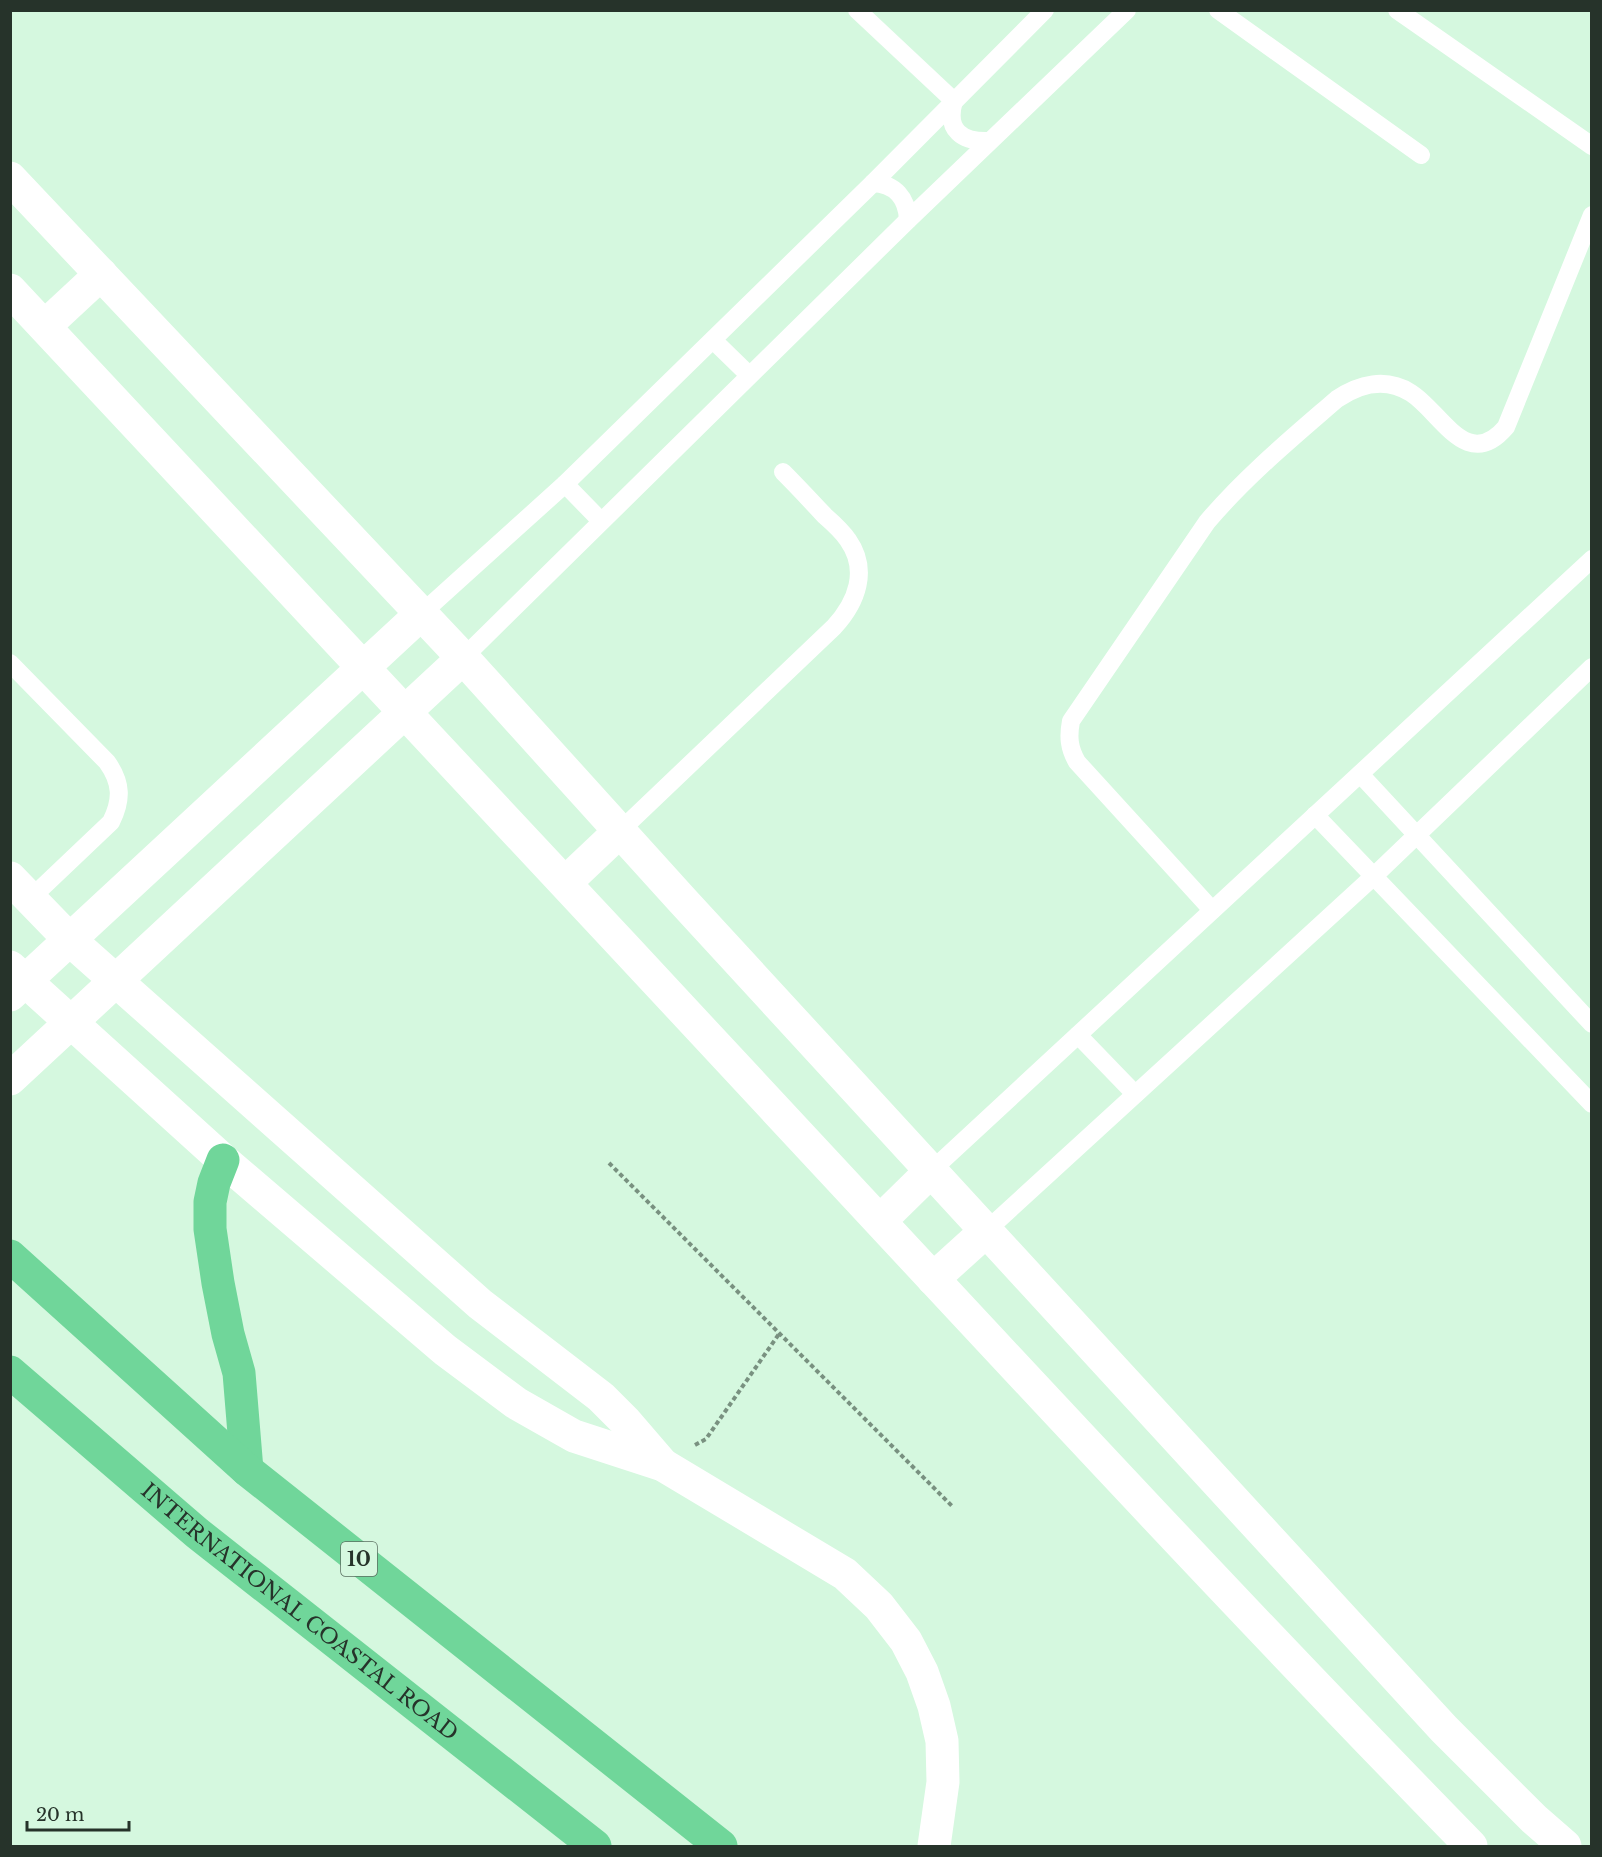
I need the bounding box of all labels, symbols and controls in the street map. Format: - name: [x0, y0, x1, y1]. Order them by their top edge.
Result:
- street label: INTERNATIONAL COASTAL ROAD: [136, 1478, 463, 1746]
- road number: 10: [341, 1542, 377, 1576]
- scale bar: [27, 1794, 129, 1832]
- text: 20 m: [36, 1804, 84, 1826]

